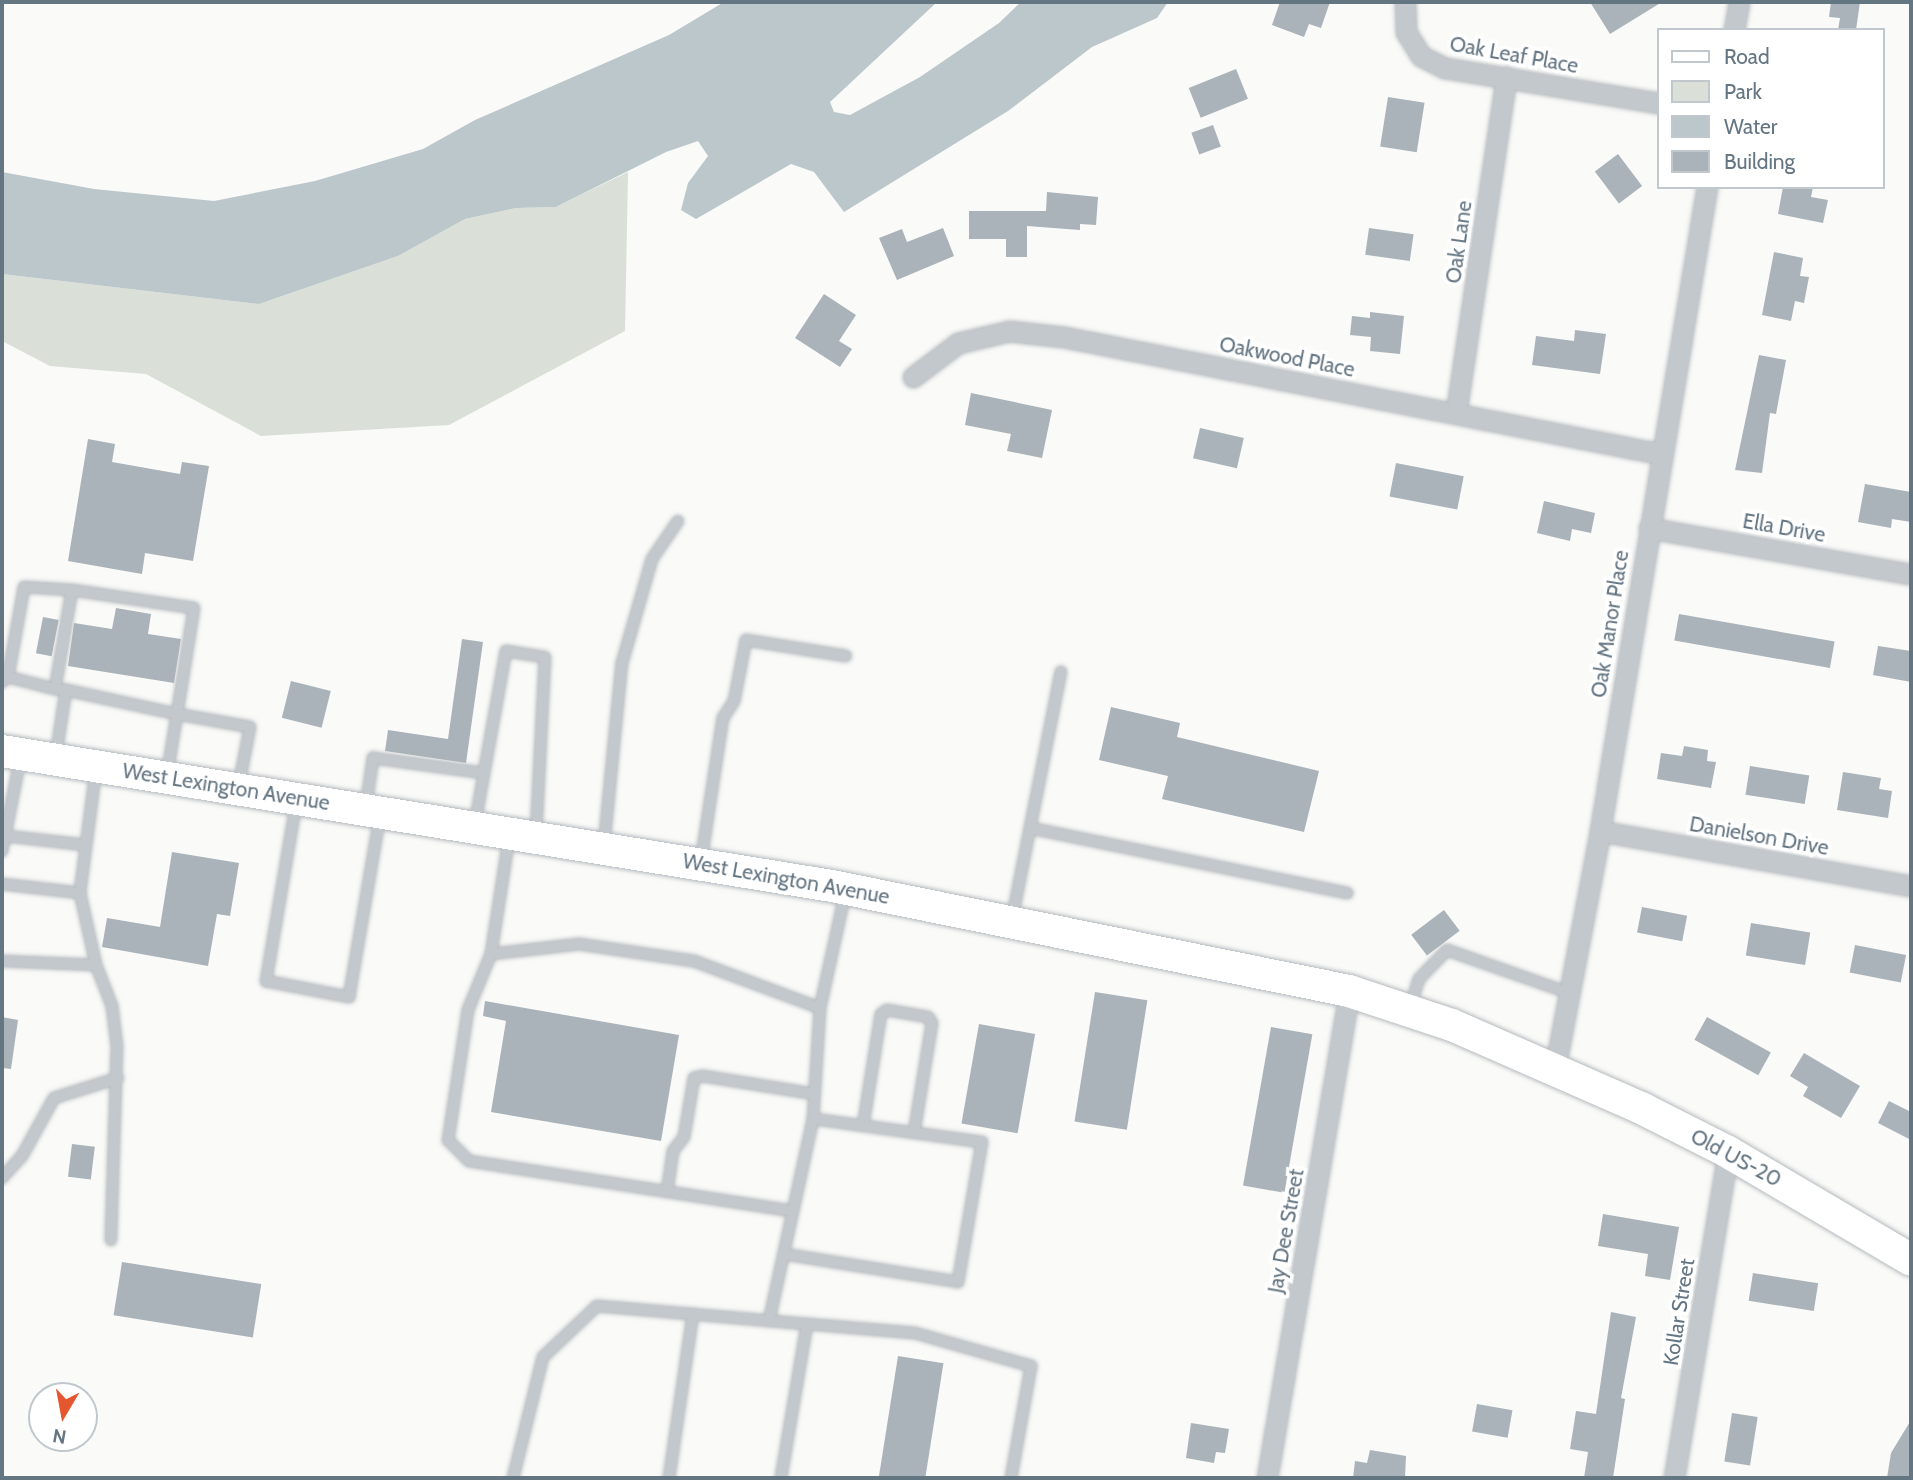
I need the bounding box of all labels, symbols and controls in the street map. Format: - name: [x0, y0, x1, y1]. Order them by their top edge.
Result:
- legend: [1658, 28, 1885, 189]
- street label: Oak Leaf Place: [1448, 31, 1580, 79]
- text: Road: [1724, 44, 1770, 69]
- text: Park: [1724, 79, 1762, 104]
- text: Water: [1724, 114, 1777, 139]
- text: Building: [1724, 149, 1795, 174]
- street label: Oak Lane: [1441, 199, 1477, 285]
- street label: Oakwood Place: [1217, 332, 1357, 382]
- street label: Ella Drive: [1741, 508, 1827, 548]
- street label: Oak Manor Place: [1586, 548, 1634, 700]
- street label: West Lexington Avenue: [121, 758, 331, 816]
- street label: Danielson Drive: [1687, 811, 1831, 861]
- street label: West Lexington Avenue: [681, 848, 891, 910]
- street label: Old US-20: [1686, 1124, 1786, 1192]
- street label: Jay Dee Street: [1263, 1167, 1309, 1295]
- street label: Kollar Street: [1658, 1257, 1700, 1367]
- north arrow: [28, 1382, 98, 1452]
- text: N: [51, 1424, 68, 1449]

